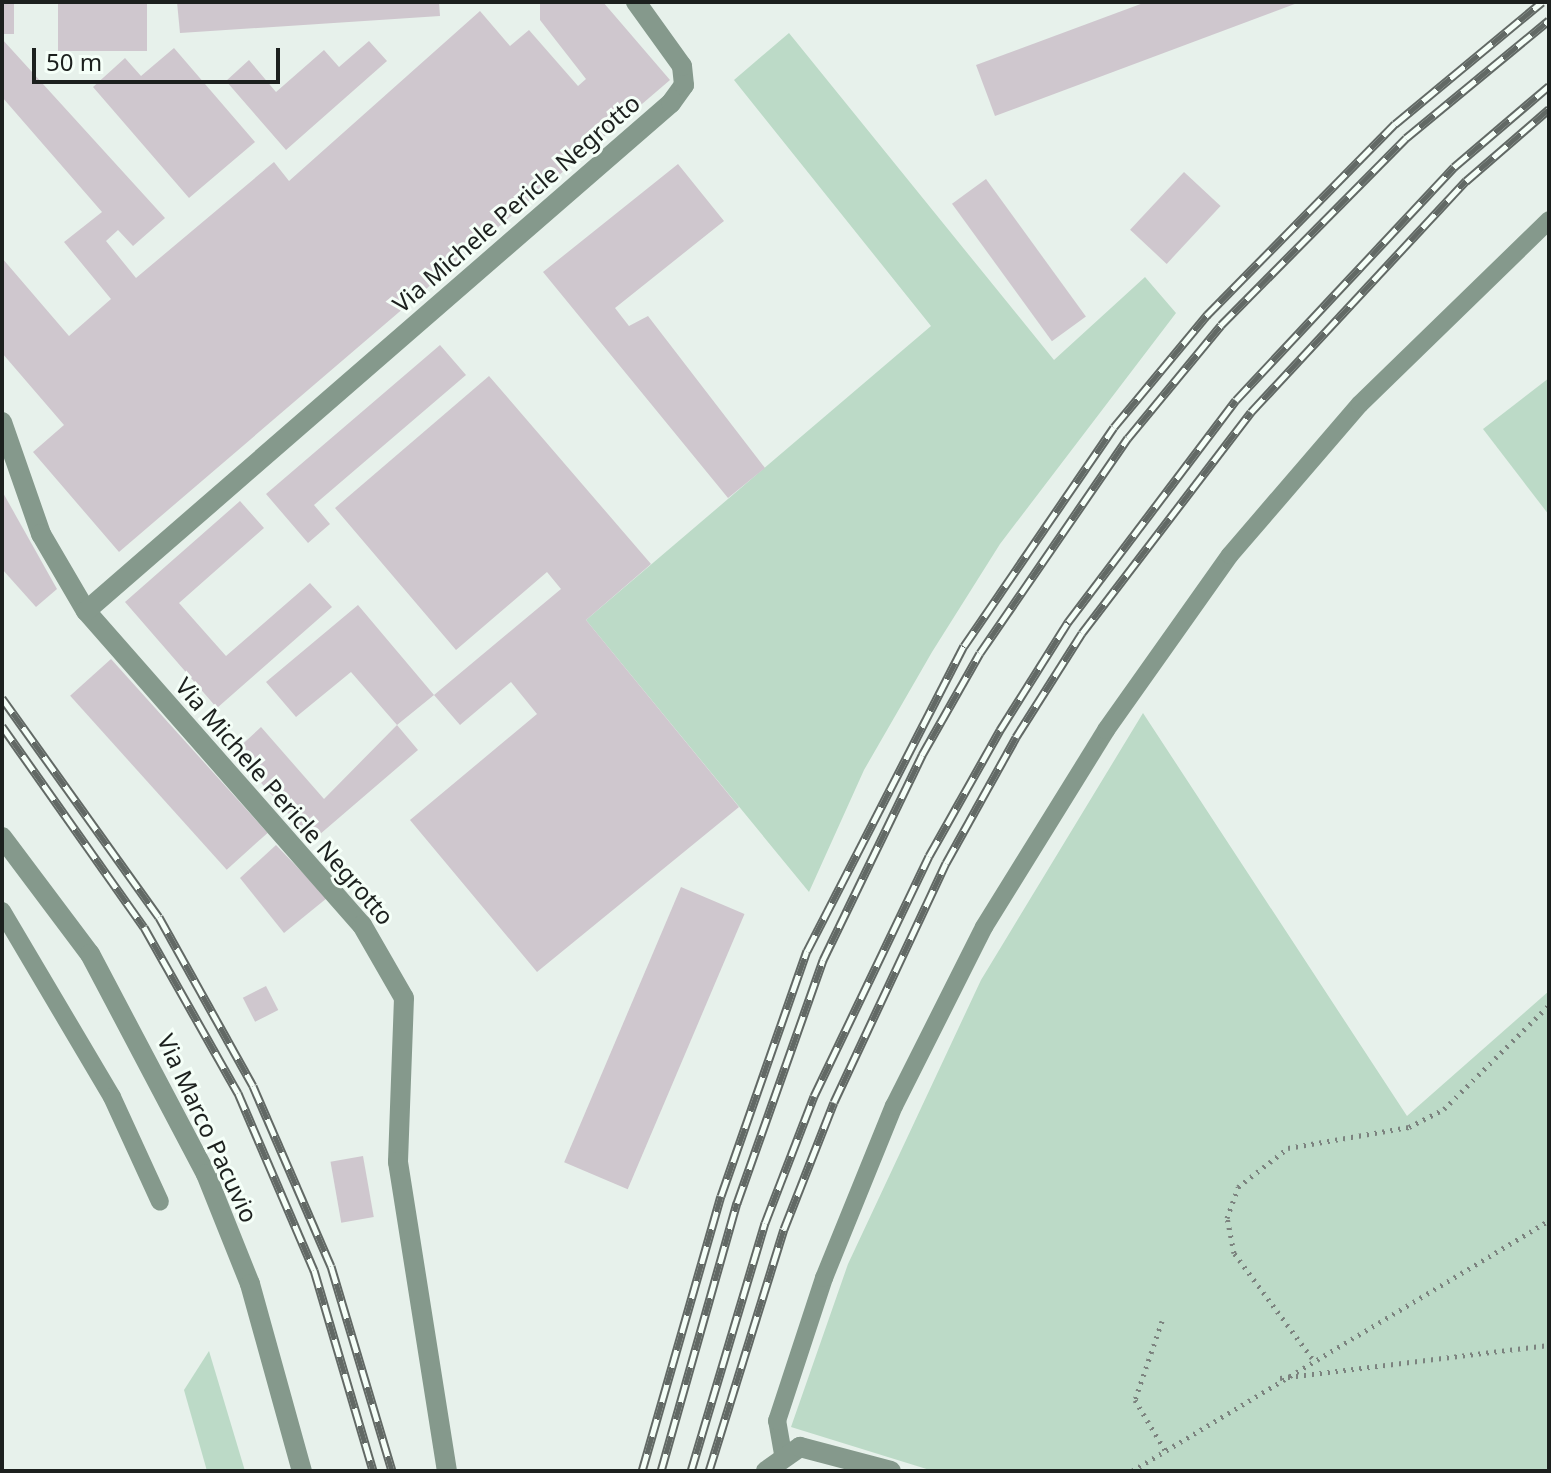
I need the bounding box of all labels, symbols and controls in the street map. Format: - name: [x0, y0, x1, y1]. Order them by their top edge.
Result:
- scale bar: [36, 32, 284, 82]
- text: 50 m: [46, 45, 102, 78]
- street label: Via Michele Pericle Negrotto: [387, 88, 645, 318]
- street label: Via Michele Pericle Negrotto: [170, 672, 400, 930]
- street label: Via Marco Pacuvio: [152, 1029, 264, 1227]

